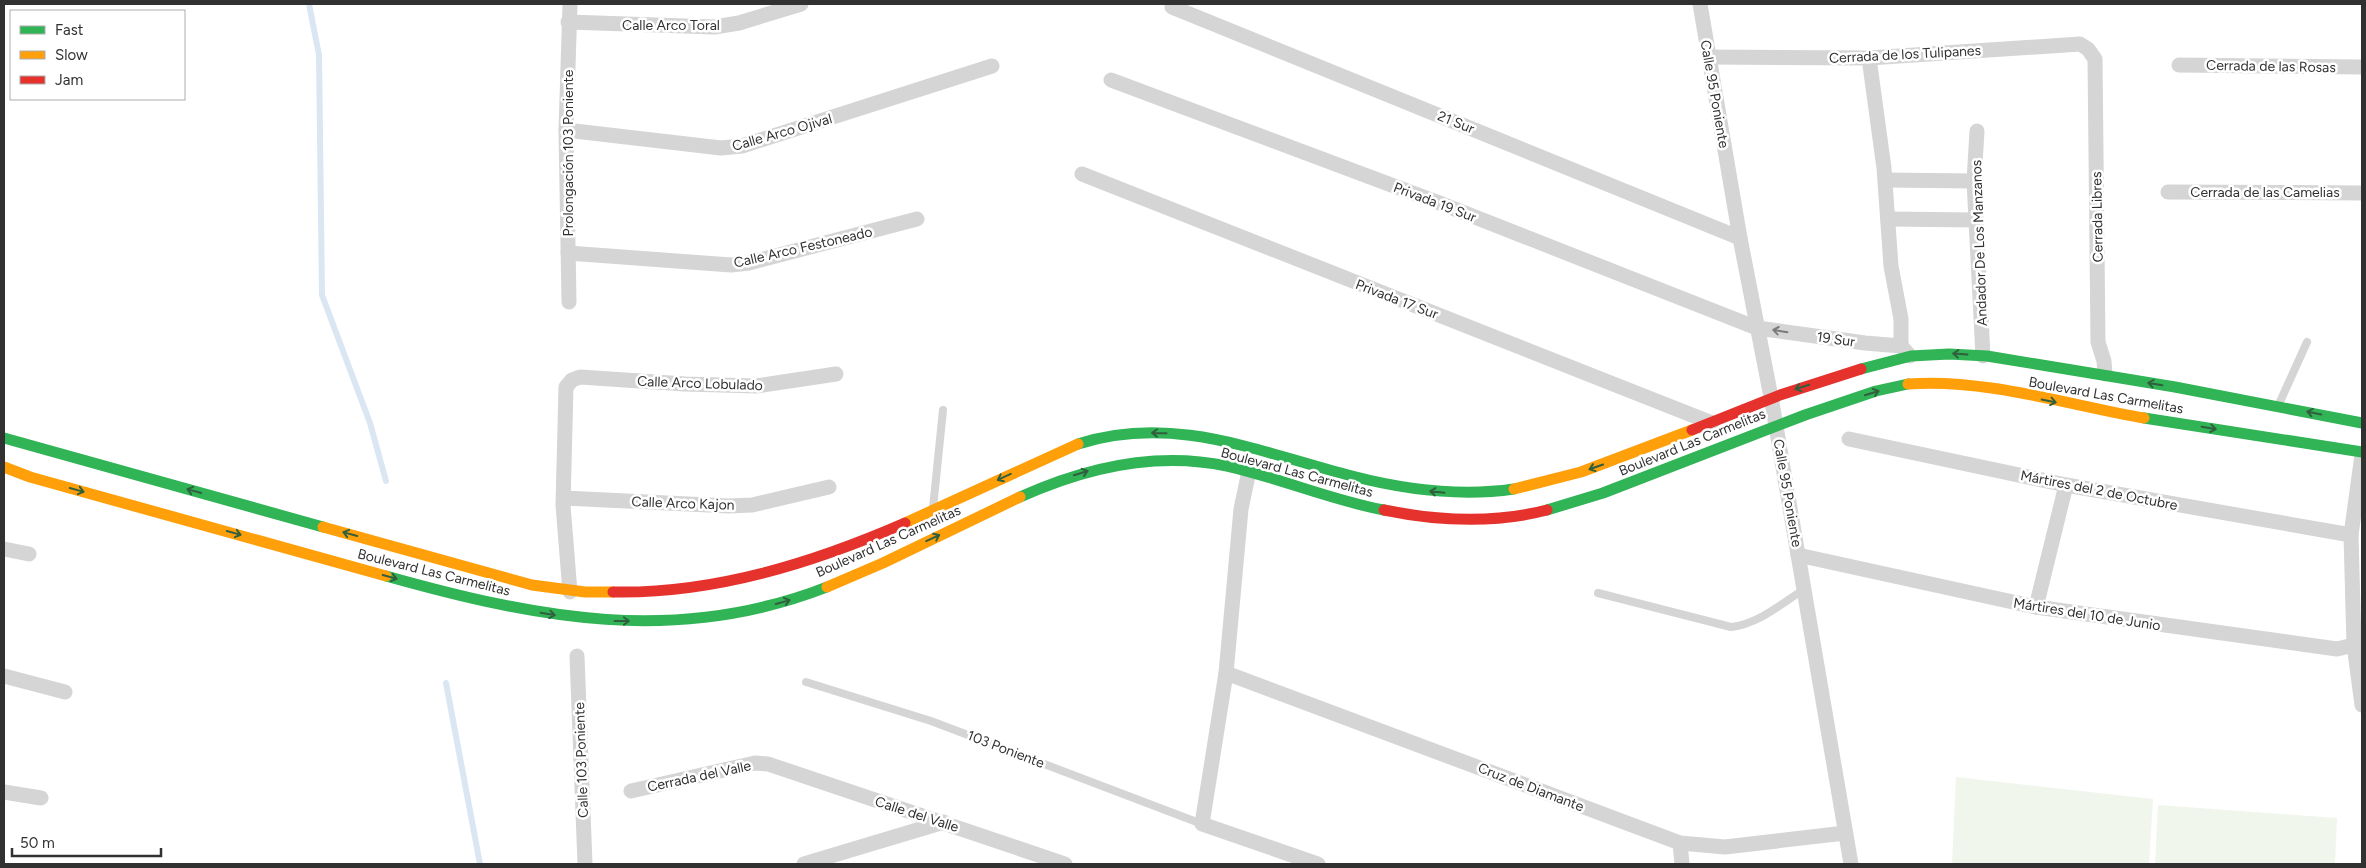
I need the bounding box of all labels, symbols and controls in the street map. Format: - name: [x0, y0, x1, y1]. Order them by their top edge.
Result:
- legend: [10, 10, 185, 100]
- street label: Calle Arco Toral: [622, 17, 720, 34]
- text: Fast: [55, 21, 84, 39]
- street label: Calle 95 Poniente: [1697, 39, 1732, 150]
- street label: Cerrada de los Tulipanes: [1829, 42, 1981, 67]
- text: Slow: [55, 46, 88, 64]
- street label: Cerrada de las Rosas: [2206, 57, 2336, 76]
- street label: Prolongación 103 Poniente: [560, 69, 577, 236]
- text: Jam: [55, 71, 83, 89]
- street label: 21 Sur: [1435, 107, 1477, 138]
- street label: Calle Arco Ojival: [730, 110, 834, 155]
- street label: Andador De Los Manzanos: [1968, 159, 1991, 326]
- street label: Cerrada Libres: [2088, 171, 2107, 263]
- street label: Privada 19 Sur: [1391, 179, 1479, 226]
- street label: Cerrada de las Camelias: [2190, 184, 2340, 201]
- street label: Calle Arco Festoneado: [732, 223, 874, 272]
- street label: Privada 17 Sur: [1353, 276, 1441, 323]
- one-way arrow: [1772, 326, 1788, 336]
- street label: 19 Sur: [1816, 328, 1856, 351]
- one-way arrow: [1952, 349, 1968, 359]
- street label: Calle Arco Lobulado: [637, 373, 763, 394]
- street label: Boulevard Las Carmelitas: [2027, 374, 2185, 417]
- one-way arrow: [2147, 378, 2163, 388]
- one-way arrow: [1794, 383, 1810, 393]
- one-way arrow: [1864, 387, 1880, 397]
- one-way arrow: [2041, 397, 2057, 406]
- street label: Boulevard Las Carmelitas: [1616, 405, 1768, 480]
- one-way arrow: [2307, 408, 2323, 417]
- one-way arrow: [2201, 423, 2217, 433]
- one-way arrow: [1151, 428, 1168, 438]
- street label: Calle 95 Poniente: [1770, 438, 1805, 549]
- street label: Boulevard Las Carmelitas: [1219, 444, 1375, 501]
- one-way arrow: [1589, 463, 1604, 472]
- street label: Mártires del 2 de Octubre: [2019, 467, 2179, 514]
- one-way arrow: [1073, 468, 1089, 478]
- one-way arrow: [997, 472, 1012, 482]
- one-way arrow: [69, 486, 85, 495]
- one-way arrow: [186, 486, 202, 496]
- one-way arrow: [1429, 487, 1445, 497]
- street label: Calle Arco Kajon: [631, 493, 735, 514]
- street label: Boulevard Las Carmelitas: [813, 502, 963, 581]
- one-way arrow: [225, 529, 241, 539]
- one-way arrow: [343, 529, 359, 539]
- one-way arrow: [925, 533, 940, 543]
- street label: Boulevard Las Carmelitas: [356, 545, 512, 600]
- one-way arrow: [382, 573, 398, 582]
- street label: Mártires del 10 de Junio: [2012, 594, 2162, 635]
- one-way arrow: [775, 596, 791, 606]
- one-way arrow: [540, 609, 556, 619]
- one-way arrow: [614, 616, 630, 625]
- street label: Calle 103 Poniente: [571, 701, 592, 818]
- street label: 103 Poniente: [965, 727, 1047, 772]
- street label: Cerrada del Valle: [646, 757, 753, 796]
- street label: Cruz de Diamante: [1475, 759, 1587, 816]
- street label: Calle del Valle: [873, 793, 961, 836]
- scale bar: [12, 826, 161, 858]
- text: 50 m: [20, 834, 55, 852]

